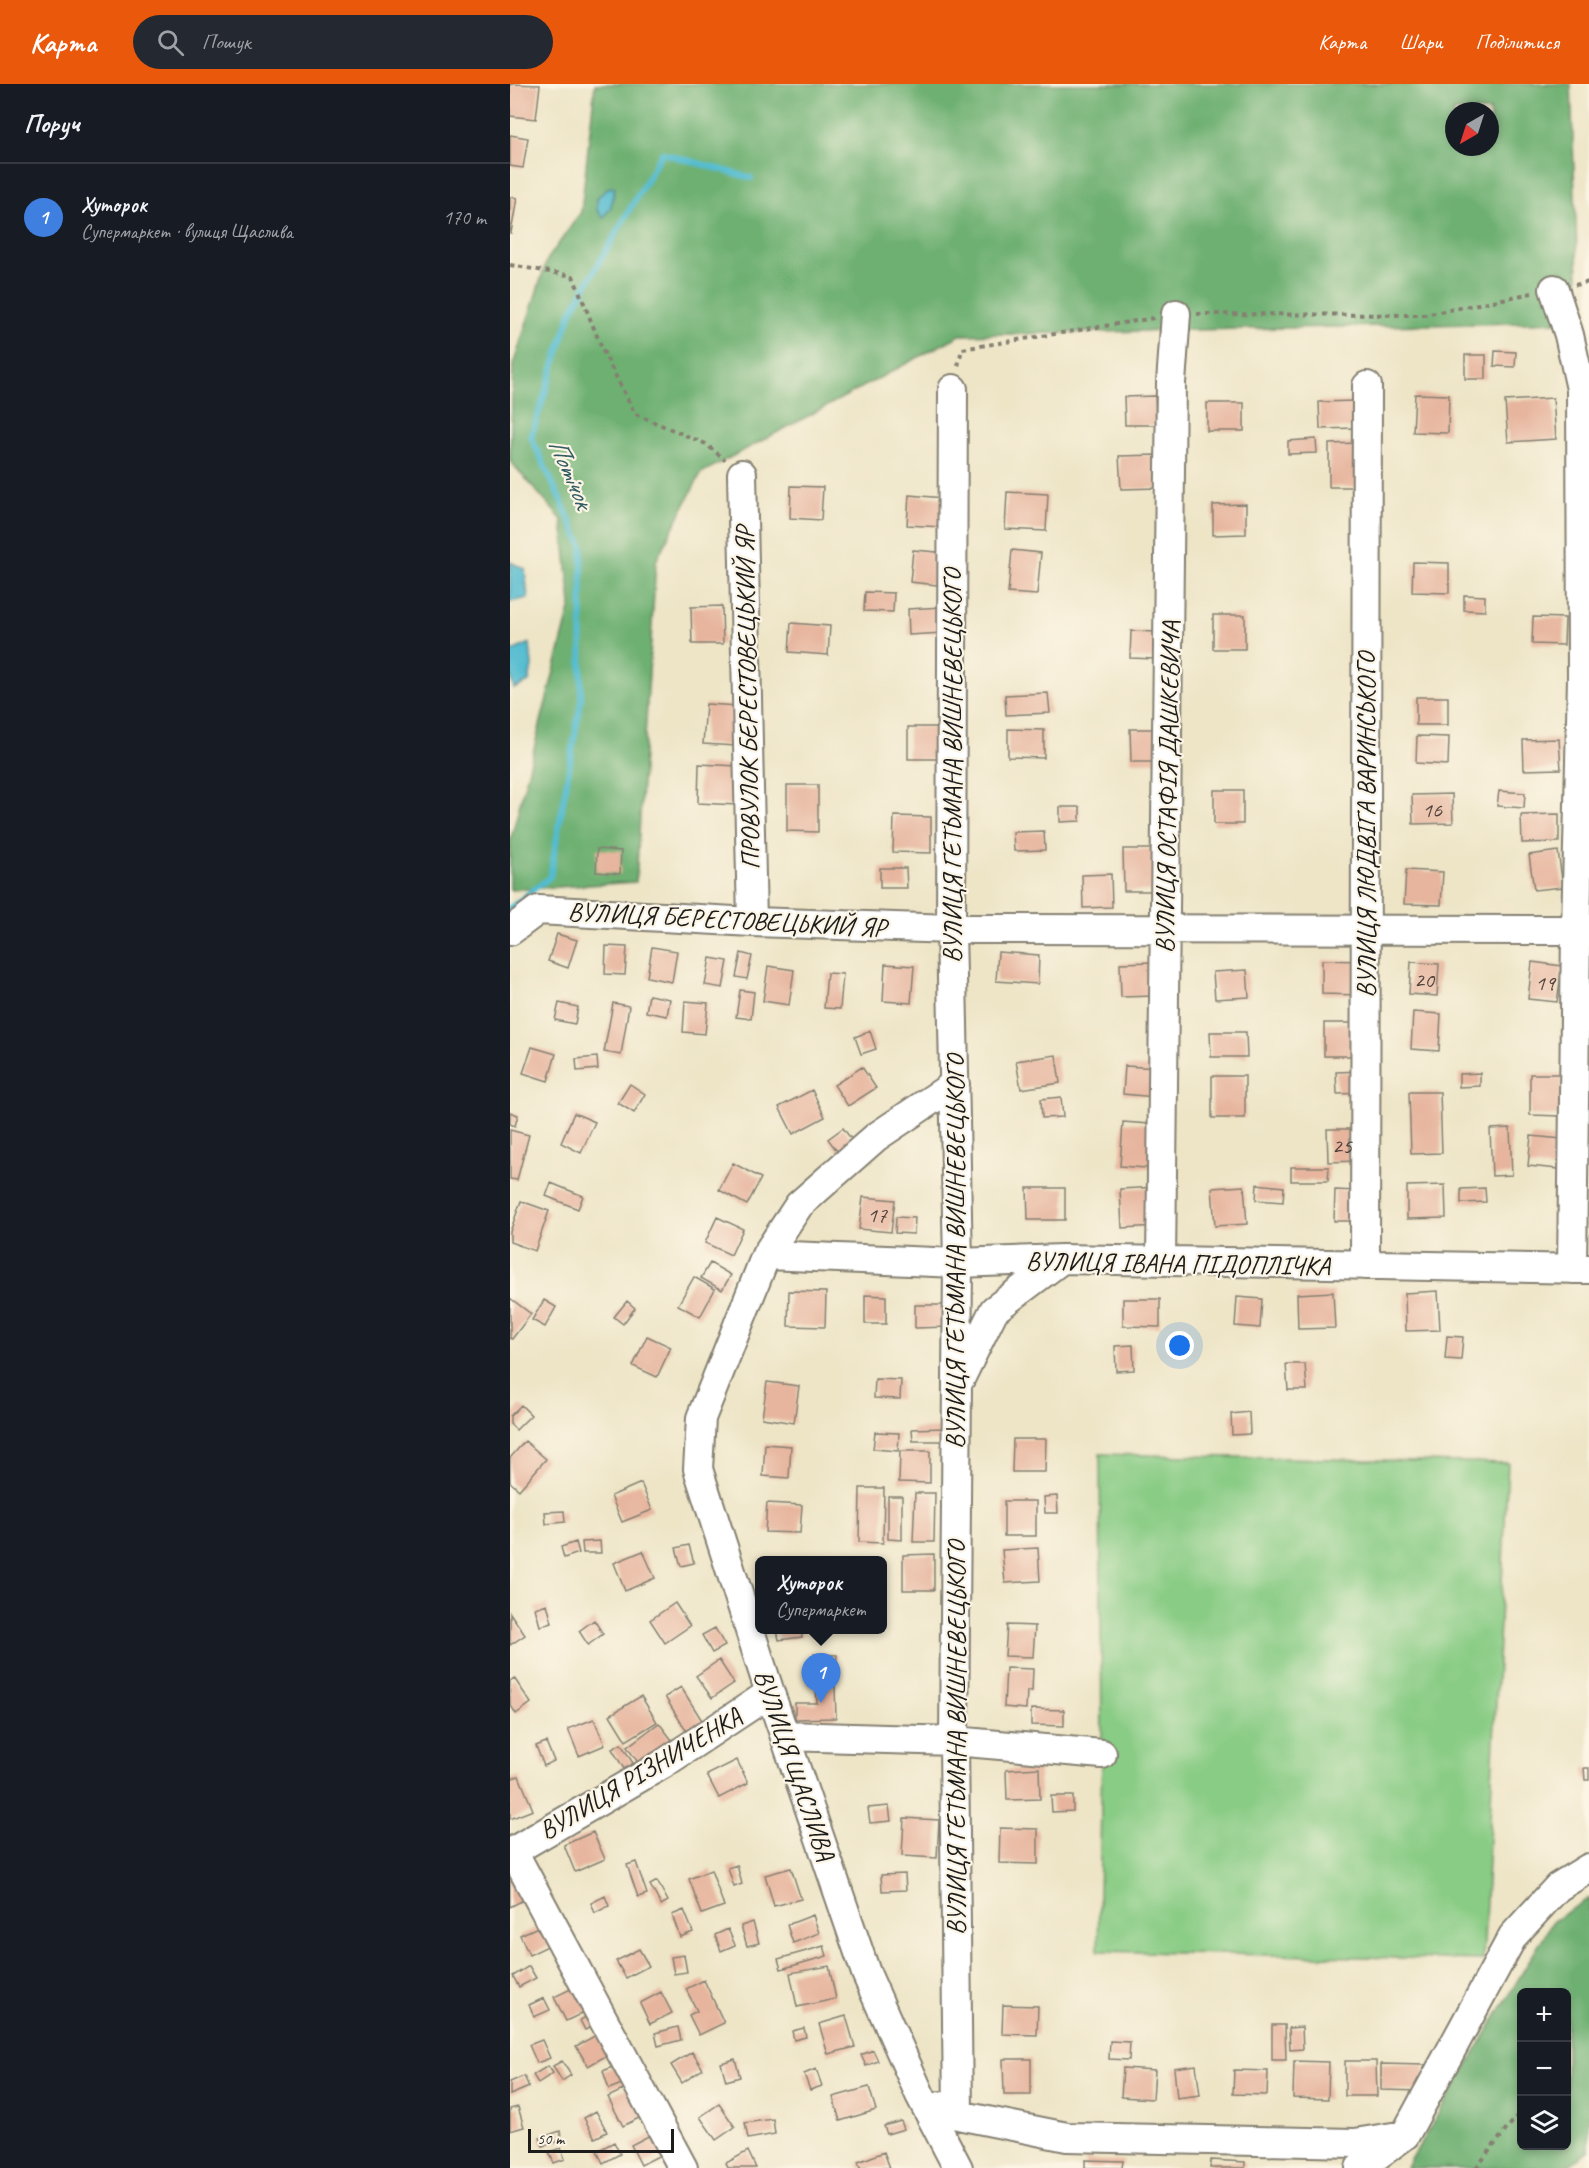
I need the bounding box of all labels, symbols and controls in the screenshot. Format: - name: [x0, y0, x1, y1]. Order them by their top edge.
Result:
- search box: [133, 15, 553, 69]
- text: Карта: [30, 25, 97, 60]
- icon: search: [154, 26, 187, 59]
- text: Пошук: [202, 28, 251, 56]
- text: Карта: [1318, 29, 1366, 55]
- text: Шари: [1399, 29, 1443, 55]
- text: Поділитися: [1476, 29, 1559, 55]
- north arrow: [1445, 102, 1499, 156]
- text: Поруч: [24, 107, 80, 140]
- text: Хуторок: [81, 191, 147, 219]
- text: 1: [39, 205, 48, 230]
- text: 170 m: [443, 205, 486, 230]
- text: Супермаркет · вулиця Щаслива: [81, 219, 293, 244]
- water label: Потічок: [541, 433, 603, 517]
- street label: ПРОВУЛОК БЕРЕСТОВЕЦЬКИЙ ЯР: [728, 522, 767, 870]
- street label: ВУЛИЦЯ ГЕТЬМАНА ВИШНЕВЕЦЬКОГО: [936, 566, 969, 963]
- street label: ВУЛИЦЯ ОСТАФІЯ ДАШКЕВИЧА: [1148, 620, 1187, 953]
- street label: ВУЛИЦЯ ЛЮДВІГА ВАРИНСЬКОГО: [1350, 649, 1383, 998]
- house number: 16: [1422, 796, 1443, 824]
- street label: ВУЛИЦЯ БЕРЕСТОВЕЦЬКИЙ ЯР: [567, 895, 891, 945]
- house number: 20: [1414, 966, 1436, 994]
- house number: 19: [1535, 969, 1557, 997]
- street label: ВУЛИЦЯ ГЕТЬМАНА ВИШНЕВЕЦЬКОГО: [939, 1052, 972, 1449]
- house number: 25: [1332, 1132, 1353, 1160]
- house number: 17: [867, 1201, 888, 1229]
- street label: ВУЛИЦЯ ІВАНА ПІДОПЛІЧКА: [1026, 1244, 1332, 1283]
- your location: [1165, 1331, 1194, 1360]
- street label: ВУЛИЦЯ ГЕТЬМАНА ВИШНЕВЕЦЬКОГО: [940, 1538, 973, 1935]
- popup: [755, 1556, 887, 1634]
- text: Хуторок: [776, 1569, 843, 1597]
- text: Супермаркет: [776, 1597, 866, 1622]
- pin: 1: [802, 1654, 840, 1703]
- street label: ВУЛИЦЯ ЩАСЛИВА: [746, 1665, 843, 1866]
- street label: ВУЛИЦЯ РІЗНИЧЕНКА: [533, 1699, 748, 1847]
- map controls: [1517, 1988, 1571, 2150]
- button: +: [1517, 1988, 1571, 2042]
- button: −: [1517, 2042, 1571, 2096]
- button: layers: [1517, 2096, 1571, 2150]
- scale bar: [528, 2126, 674, 2154]
- text: 50 m: [537, 2129, 564, 2149]

